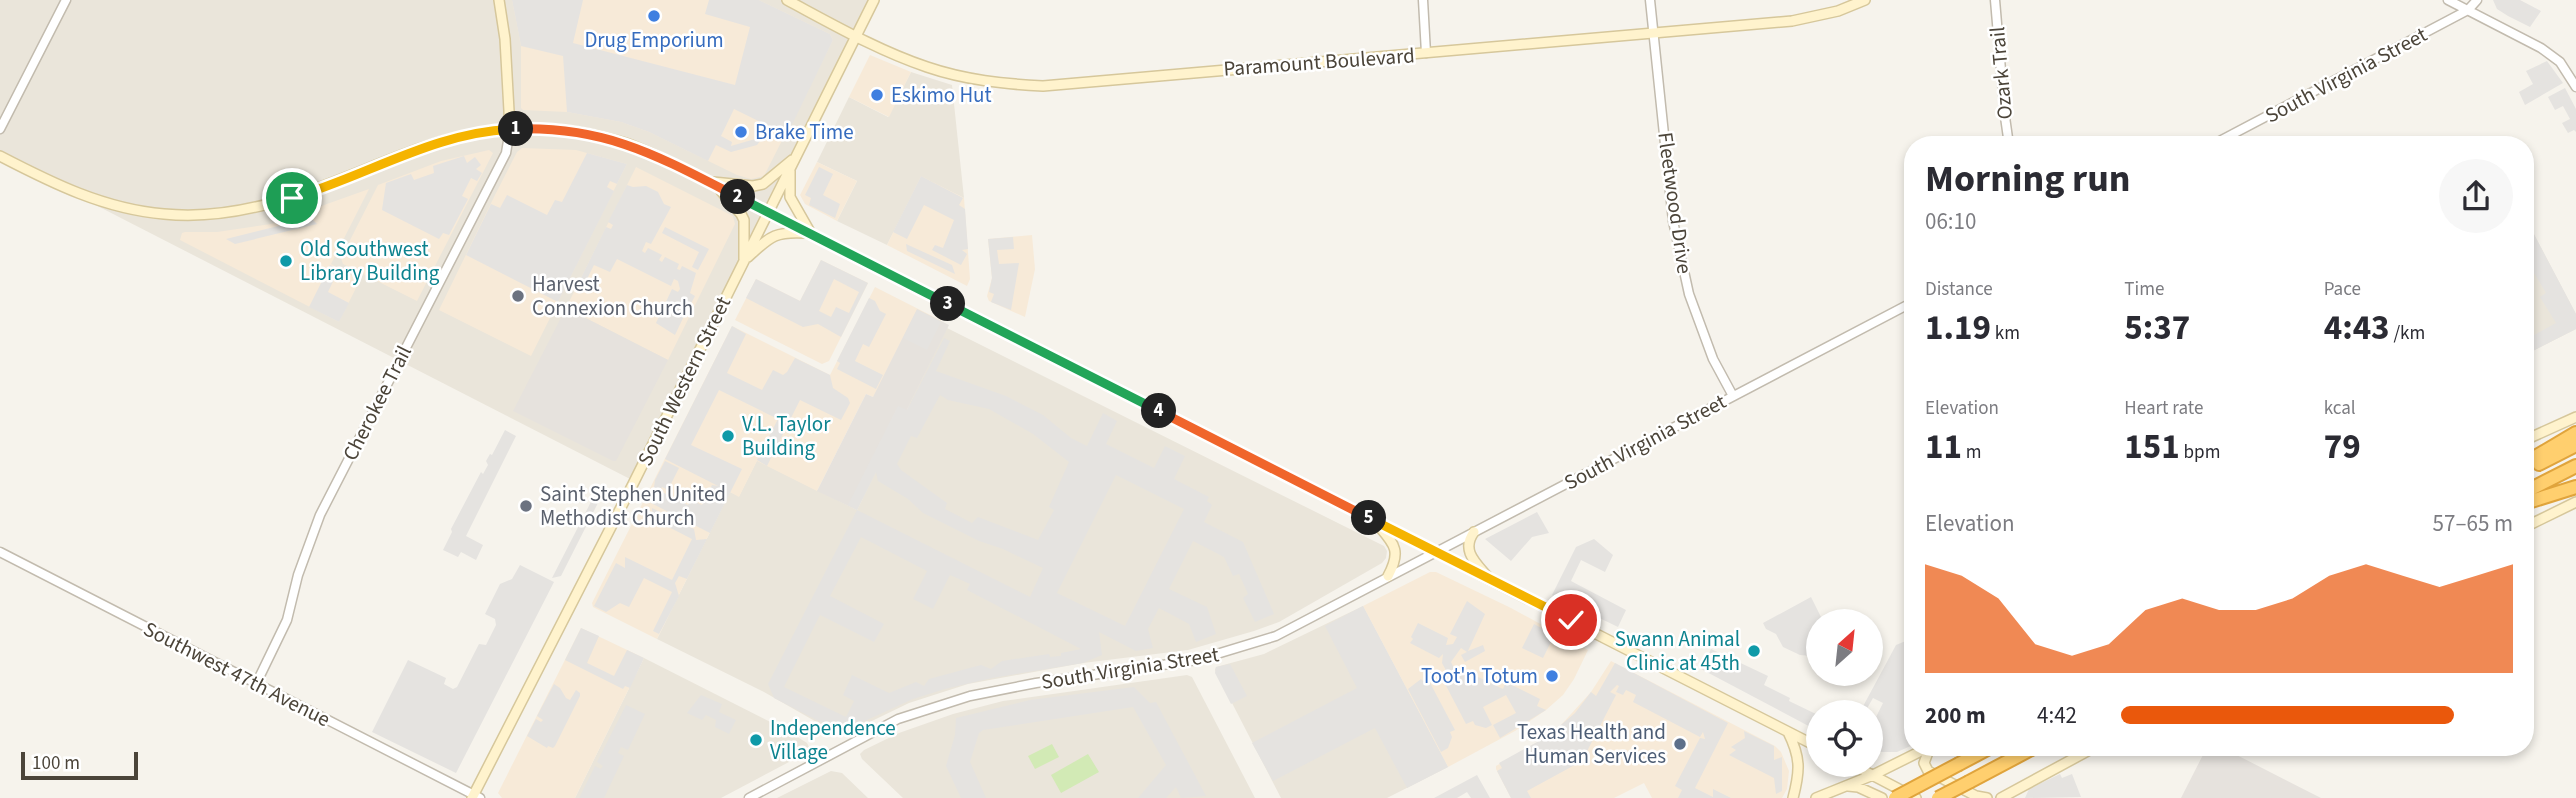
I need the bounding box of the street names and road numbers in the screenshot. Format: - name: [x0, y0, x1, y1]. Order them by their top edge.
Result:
- street label: South Virginia Street: [2260, 20, 2432, 130]
- street label: Ozark Trail: [1982, 25, 2020, 121]
- street label: Paramount Boulevard: [1222, 40, 1416, 84]
- street label: Fleetwood Drive: [1650, 130, 1700, 276]
- street label: South Western Street: [630, 291, 738, 471]
- street label: Cherokee Trail: [335, 340, 419, 466]
- street label: South Virginia Street: [1559, 387, 1731, 497]
- street label: Southwest 47th Avenue: [138, 614, 336, 734]
- street label: South Virginia Street: [1039, 639, 1221, 697]

